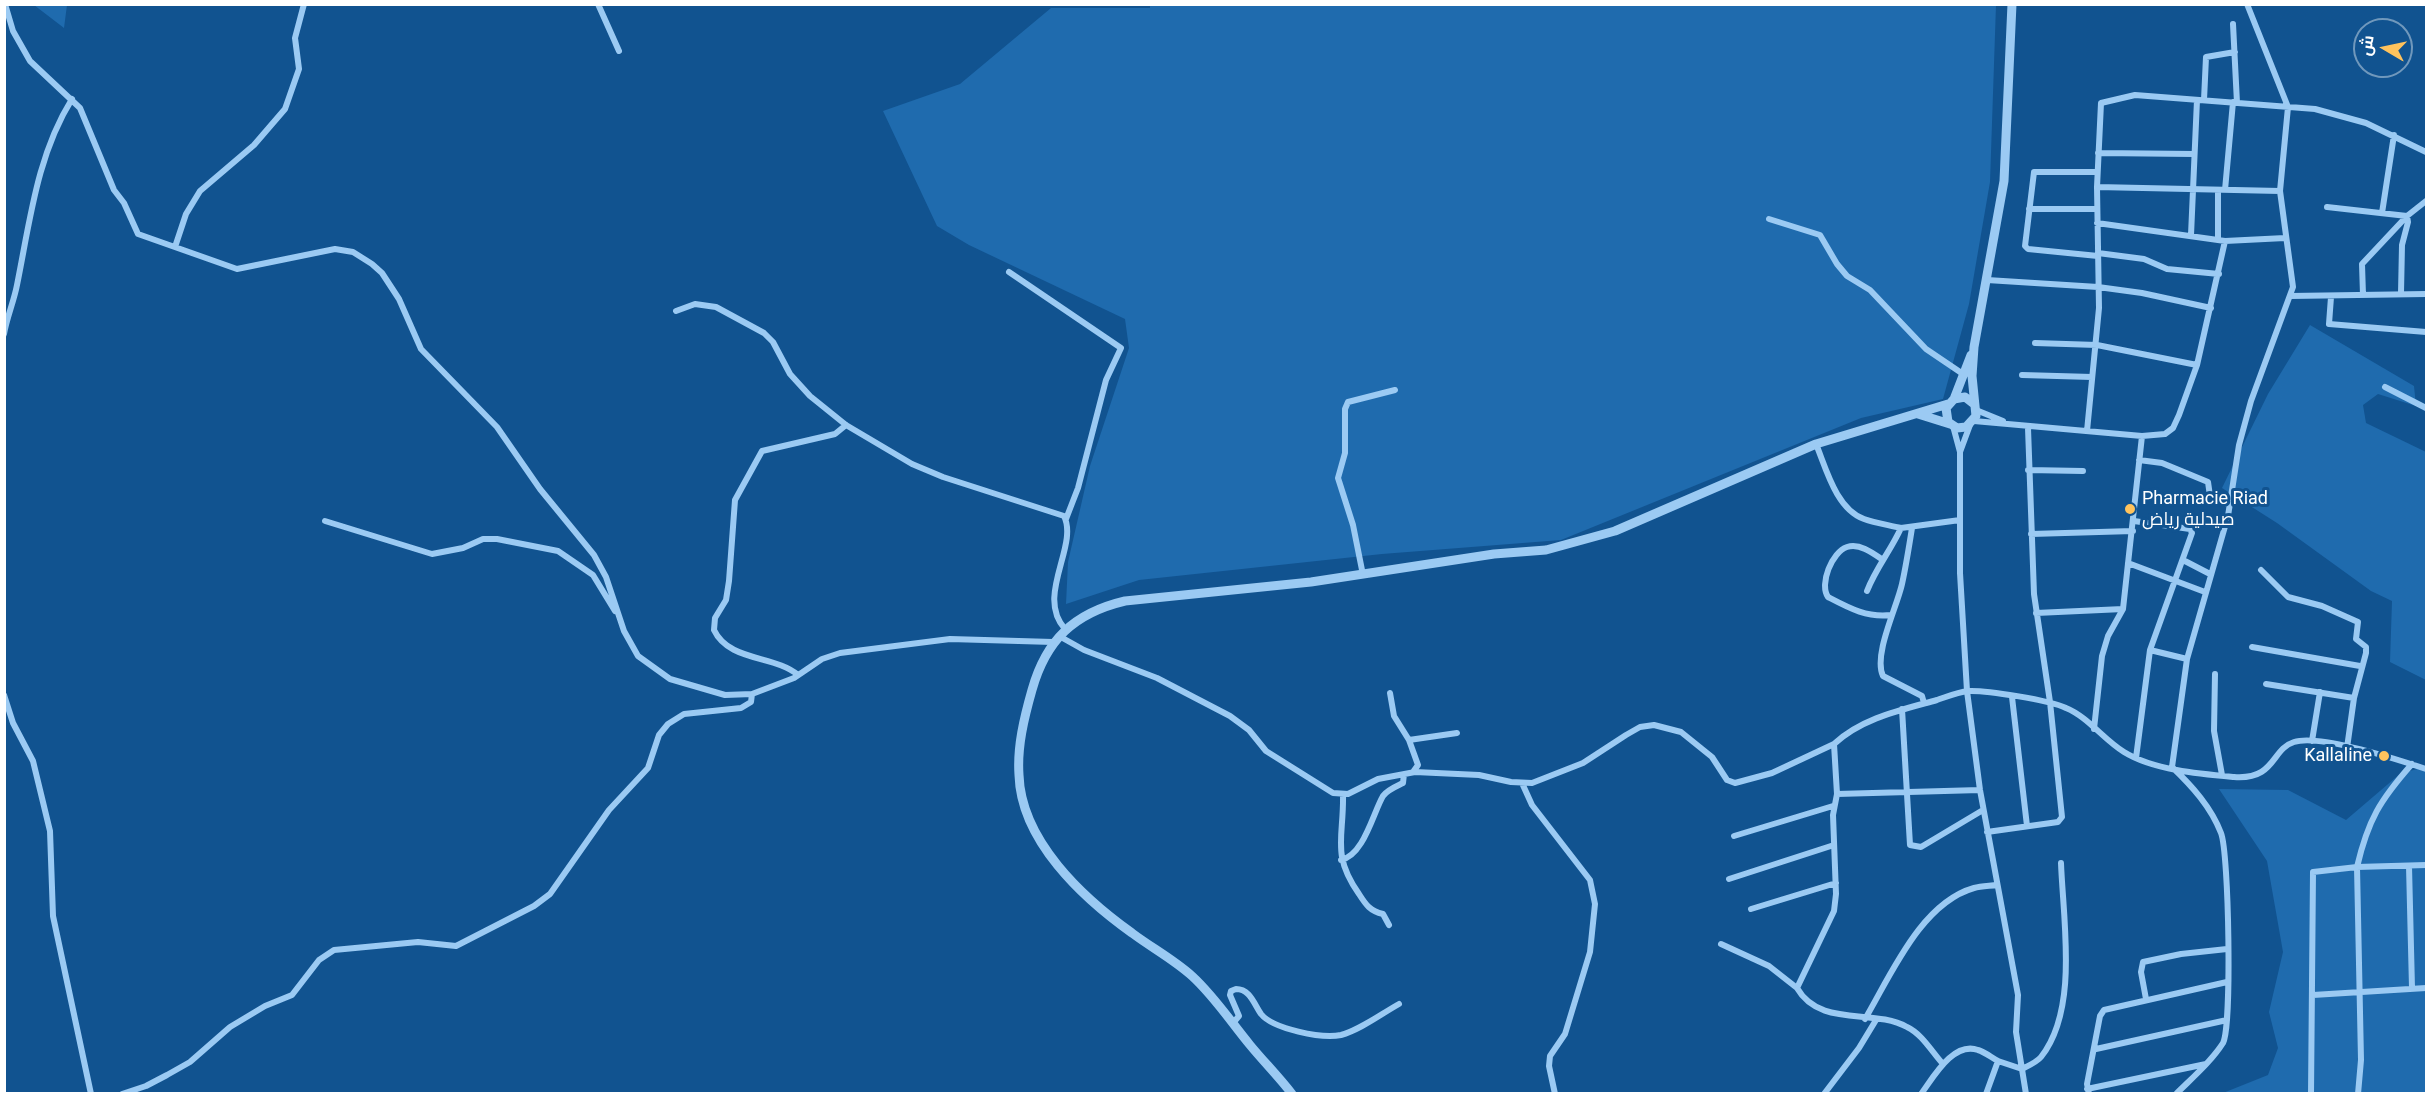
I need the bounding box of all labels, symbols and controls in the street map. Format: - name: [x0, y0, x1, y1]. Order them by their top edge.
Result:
- north arrow: [2353, 18, 2413, 78]
- text: ش: [2356, 34, 2378, 57]
- place label: Pharmacie Riad صيدلية رياض: [2142, 488, 2268, 530]
- marker: Pharmacie Riad صيدلية رياض: [2123, 502, 2137, 516]
- place label: Kallaline: [2304, 745, 2372, 767]
- marker: Kallaline: [2377, 749, 2391, 763]

